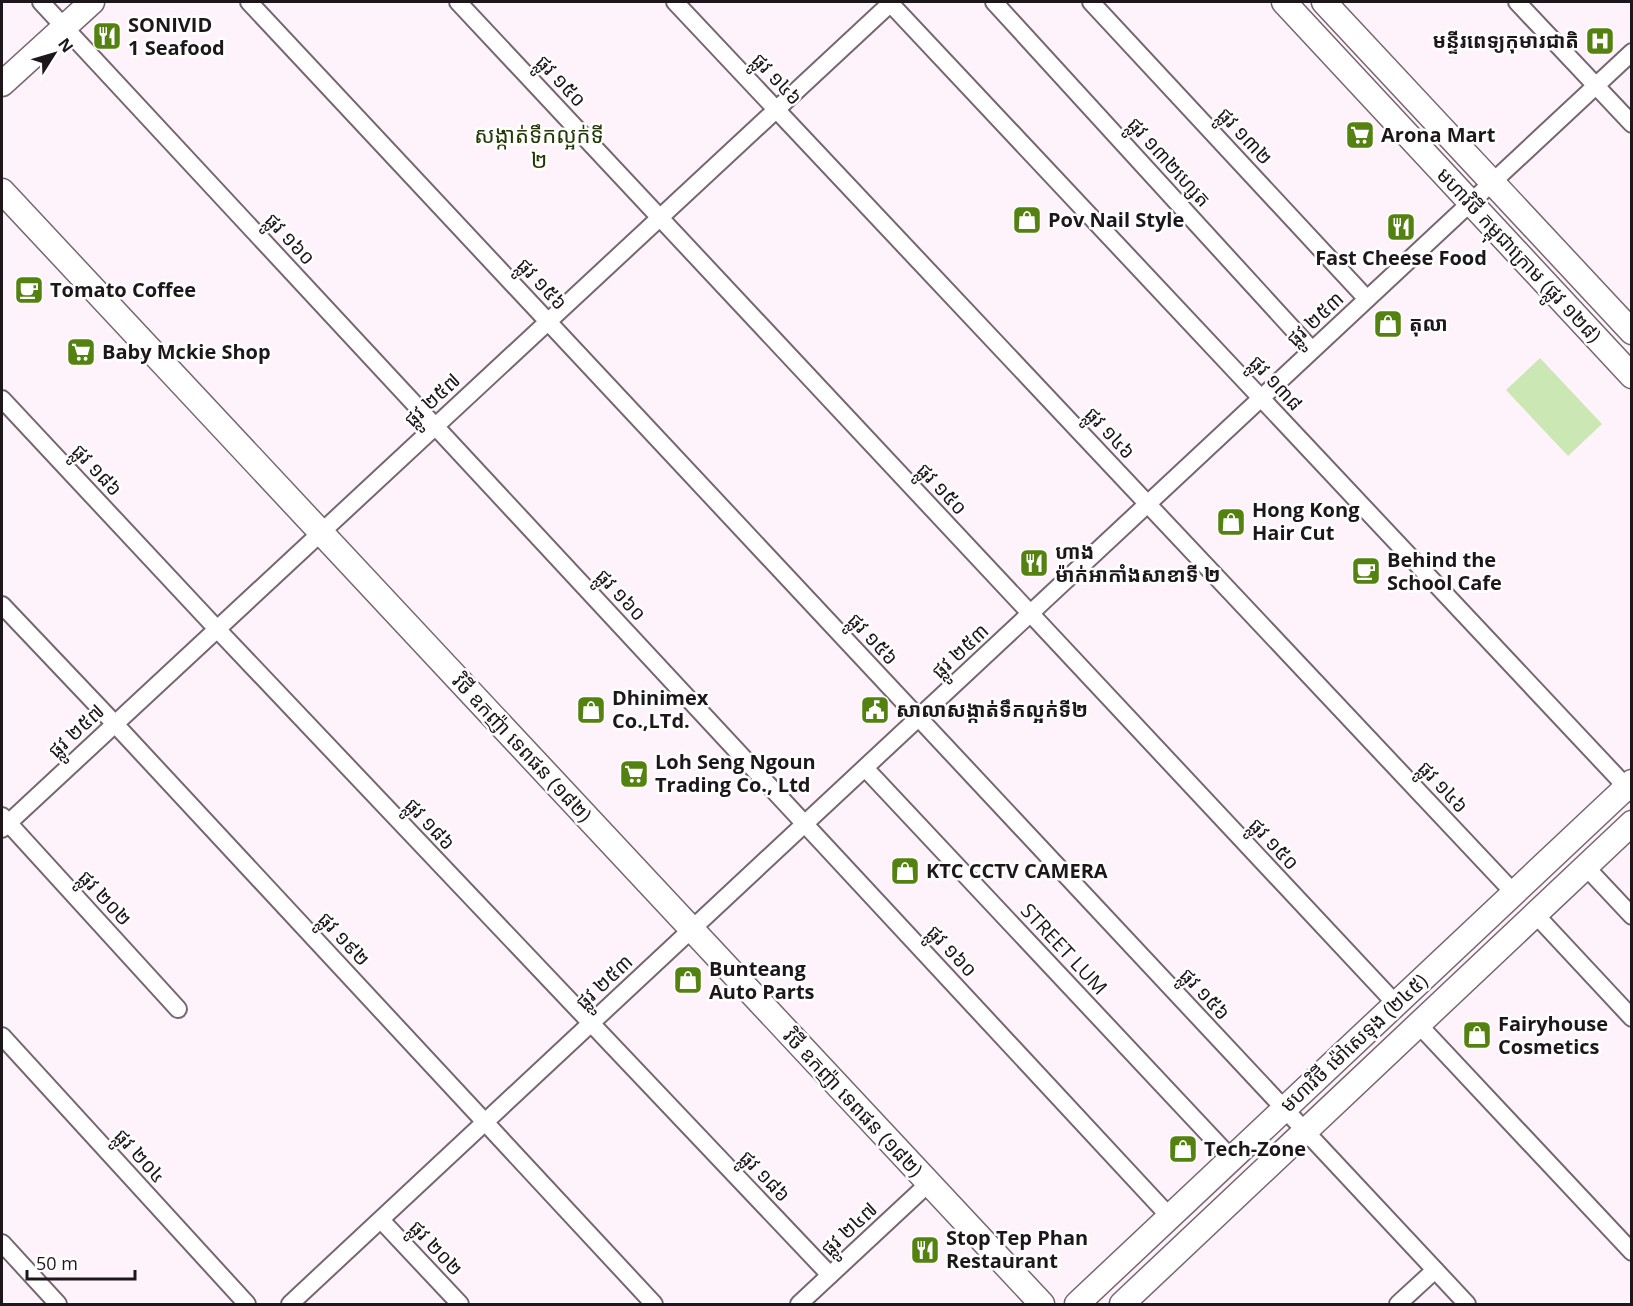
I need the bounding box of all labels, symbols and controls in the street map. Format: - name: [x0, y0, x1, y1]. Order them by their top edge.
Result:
- place label: SONIVID 1 Seafood: [128, 11, 225, 61]
- restaurant icon: SONIVID 1 Seafood: [91, 20, 123, 52]
- north arrow: [24, 24, 84, 84]
- hospital icon: មន្ទីរពេទ្យកុមារជាតិ: [1584, 25, 1616, 57]
- place label: មន្ទីរពេទ្យកុមារជាតិ: [1432, 27, 1579, 54]
- text: N: [53, 33, 79, 57]
- street label: ផ្លូវ ១៤៦: [742, 47, 809, 115]
- street label: ផ្លូវ ១៥០: [526, 49, 593, 117]
- street label: ផ្លូវ ១៣២: [1208, 101, 1279, 174]
- street label: ផ្លូវ ១៣២ហ្សេត: [1117, 111, 1217, 216]
- district label: សង្កាត់ទឹកល្អក់ទី ២: [474, 119, 604, 174]
- supermarket icon: Arona Mart: [1344, 119, 1376, 151]
- place label: Arona Mart: [1381, 121, 1496, 148]
- street label: មហាវិថី កម្ពុជាក្រោម (ផ្លូវ ១២៨): [1427, 161, 1608, 352]
- shop icon: Pov Nail Style: [1011, 204, 1043, 236]
- place label: Pov Nail Style: [1048, 206, 1184, 233]
- street label: ផ្លូវ ១៦០: [255, 207, 322, 275]
- restaurant icon: Fast Cheese Food: [1385, 211, 1417, 243]
- place label: Fast Cheese Food: [1315, 244, 1487, 271]
- street label: ផ្លូវ ១៥៦: [507, 252, 574, 320]
- cafe icon: Tomato Coffee: [13, 274, 45, 306]
- place label: Tomato Coffee: [50, 276, 196, 303]
- street label: ផ្លូវ ២៥៣: [1280, 285, 1353, 356]
- shop icon: តុលា: [1372, 308, 1404, 340]
- place label: តុលា: [1409, 310, 1448, 337]
- supermarket icon: Baby Mckie Shop: [65, 336, 97, 368]
- place label: Baby Mckie Shop: [102, 338, 271, 365]
- street label: ផ្លូវ ១៣៨: [1239, 349, 1309, 420]
- street label: ផ្លូវ ២៥៧: [398, 367, 470, 437]
- street label: ផ្លូវ ១៤៦: [1075, 401, 1142, 469]
- street label: ផ្លូវ ១៨៦: [62, 438, 129, 506]
- street label: ផ្លូវ ១៥០: [907, 457, 974, 525]
- place label: Hong Kong Hair Cut: [1252, 496, 1360, 546]
- shop icon: Hong Kong Hair Cut: [1215, 506, 1247, 538]
- place label: ហាង ម៉ាក់អាកាំងសាខាទី ២: [1055, 538, 1220, 588]
- place label: Behind the School Cafe: [1387, 546, 1502, 596]
- restaurant icon: ហាង ម៉ាក់អាកាំងសាខាទី ២: [1018, 547, 1050, 579]
- cafe icon: Behind the School Cafe: [1350, 555, 1382, 587]
- street label: ផ្លូវ ១៦០: [586, 563, 653, 631]
- street label: ផ្លូវ ១៥៦: [838, 607, 905, 675]
- street label: ផ្លូវ ២៥៣: [925, 617, 998, 688]
- street label: វិថី ឧកញ៉ា ទេពផន (១៨២): [447, 668, 598, 828]
- place label: Dhinimex Co.,LTd.: [612, 684, 709, 734]
- shop icon: Dhinimex Co.,LTd.: [575, 694, 607, 726]
- public building icon: សាលាសង្កាត់ទឹកល្អក់ទី២: [859, 694, 891, 726]
- place label: សាលាសង្កាត់ទឹកល្អក់ទី២: [896, 696, 1088, 723]
- street label: ផ្លូវ ២៥៧: [42, 698, 114, 768]
- place label: Loh Seng Ngoun Trading Co., Ltd: [655, 748, 816, 798]
- street label: ផ្លូវ ១៤៦: [1408, 755, 1475, 823]
- supermarket icon: Loh Seng Ngoun Trading Co., Ltd: [618, 758, 650, 790]
- street label: ផ្លូវ ១៨៦: [395, 792, 462, 860]
- street label: ផ្លូវ ១៥០: [1239, 812, 1306, 880]
- shop icon: KTC CCTV CAMERA: [889, 855, 921, 887]
- place label: KTC CCTV CAMERA: [926, 857, 1108, 884]
- street label: ផ្លូវ ២០២: [68, 864, 138, 935]
- street label: STREET LUM: [1015, 897, 1114, 1000]
- street label: ផ្លូវ ១៩២: [308, 906, 376, 976]
- street label: ផ្លូវ ១៦០: [917, 919, 984, 987]
- street label: ផ្លូវ ២៥៣: [569, 948, 642, 1019]
- place label: Bunteang Auto Parts: [709, 955, 815, 1005]
- street label: ផ្លូវ ១៥៦: [1170, 962, 1237, 1030]
- shop icon: Bunteang Auto Parts: [672, 964, 704, 996]
- street label: មហាវិថី ម៉ៅសេទុង (២៤៥): [1274, 967, 1434, 1118]
- place label: Fairyhouse Cosmetics: [1498, 1010, 1608, 1060]
- shop icon: Fairyhouse Cosmetics: [1461, 1019, 1493, 1051]
- street label: វិថី ឧកញ៉ា ទេពផន (១៨២): [778, 1023, 929, 1183]
- street label: ផ្លូវ ២០៤: [104, 1123, 172, 1193]
- shop icon: Tech-Zone: [1167, 1133, 1199, 1165]
- place label: Tech-Zone: [1204, 1135, 1306, 1162]
- street label: ផ្លូវ ១៨៦: [730, 1144, 797, 1212]
- street label: ផ្លូវ ២៤៧: [815, 1196, 887, 1266]
- street label: ផ្លូវ ២០២: [399, 1214, 469, 1285]
- place label: Stop Tep Phan Restaurant: [946, 1224, 1088, 1274]
- restaurant icon: Stop Tep Phan Restaurant: [909, 1234, 941, 1266]
- scale bar: [27, 1243, 135, 1281]
- text: 50 m: [36, 1251, 78, 1275]

